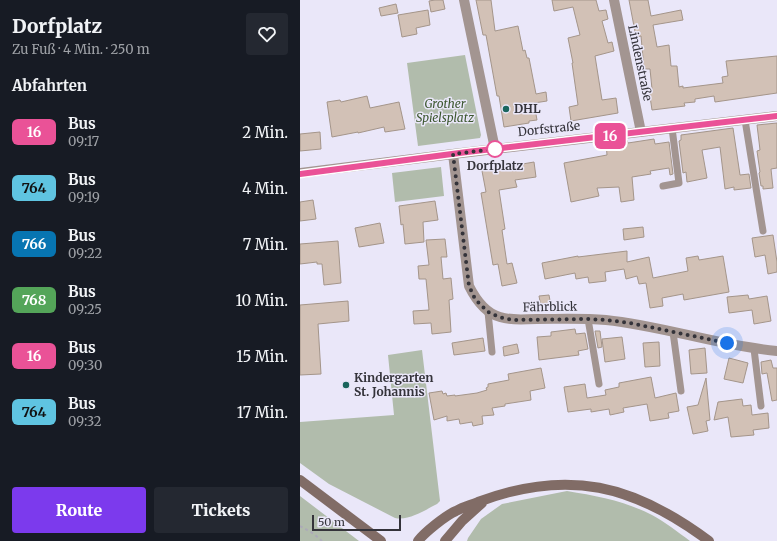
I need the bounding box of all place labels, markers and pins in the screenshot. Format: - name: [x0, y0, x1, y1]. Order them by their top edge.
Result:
- place label: DHL: [514, 101, 541, 116]
- marker: DHL: [501, 104, 511, 114]
- marker: Dorfplatz: [486, 140, 504, 158]
- place label: Dorfplatz: [467, 158, 524, 173]
- place label: Kindergarten St. Johannis: [354, 370, 433, 399]
- marker: Kindergarten St. Johannis: [341, 380, 351, 390]

